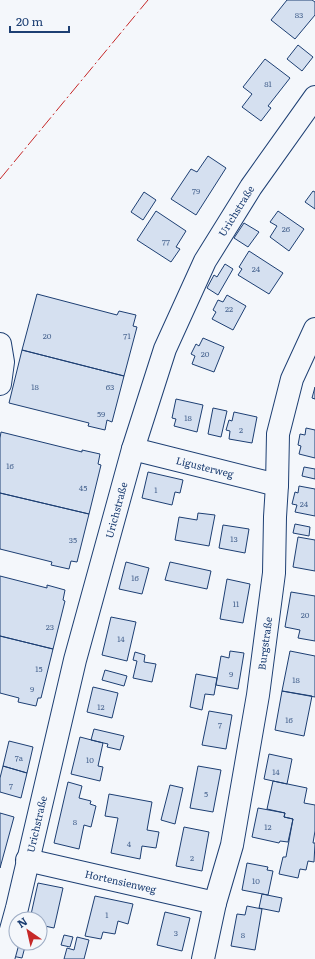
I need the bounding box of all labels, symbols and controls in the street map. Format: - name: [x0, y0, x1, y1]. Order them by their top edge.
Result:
- scale bar: [10, 8, 69, 34]
- house number: 83: [295, 9, 303, 20]
- text: 20 m: [16, 12, 43, 30]
- house number: 81: [264, 78, 273, 89]
- street label: Urichstraße: [214, 182, 257, 239]
- house number: 79: [192, 185, 200, 196]
- house number: 26: [282, 223, 291, 234]
- house number: 77: [162, 236, 170, 247]
- house number: 24: [252, 263, 261, 274]
- house number: 22: [225, 303, 233, 314]
- house number: 20: [43, 330, 52, 341]
- house number: 71: [123, 330, 131, 341]
- house number: 20: [201, 348, 210, 359]
- house number: 18: [31, 381, 39, 392]
- house number: 63: [106, 381, 114, 392]
- house number: 59: [97, 408, 105, 419]
- house number: 18: [184, 412, 192, 423]
- house number: 2: [239, 424, 243, 435]
- street label: Ligusterweg: [174, 452, 236, 481]
- house number: 16: [6, 460, 14, 471]
- street label: Urichstraße: [101, 480, 131, 540]
- house number: 45: [79, 482, 87, 493]
- house number: 1: [154, 484, 158, 495]
- house number: 24: [300, 498, 309, 509]
- house number: 13: [230, 533, 238, 544]
- house number: 35: [69, 534, 77, 545]
- house number: 16: [131, 572, 139, 583]
- house number: 11: [233, 598, 240, 609]
- house number: 20: [301, 609, 310, 620]
- street label: Burgstraße: [253, 616, 275, 671]
- house number: 23: [46, 621, 54, 632]
- house number: 14: [117, 633, 125, 644]
- house number: 15: [35, 663, 43, 674]
- house number: 9: [229, 668, 233, 679]
- house number: 18: [292, 674, 300, 685]
- house number: 9: [30, 683, 34, 694]
- house number: 12: [97, 701, 105, 712]
- house number: 16: [285, 714, 293, 725]
- house number: 7: [218, 719, 222, 730]
- house number: 7a: [15, 752, 24, 763]
- house number: 10: [86, 754, 94, 765]
- house number: 14: [272, 766, 280, 777]
- house number: 7: [9, 780, 13, 791]
- house number: 5: [204, 788, 208, 799]
- street label: Urichstraße: [22, 794, 50, 854]
- house number: 8: [73, 816, 78, 827]
- house number: 12: [264, 821, 272, 832]
- house number: 4: [127, 838, 132, 849]
- house number: 2: [190, 852, 194, 863]
- street label: Hortensienweg: [83, 865, 158, 896]
- house number: 10: [252, 875, 260, 886]
- house number: 1: [105, 909, 109, 920]
- north arrow: [8, 911, 48, 951]
- text: N: [14, 913, 30, 931]
- house number: 3: [174, 927, 178, 938]
- house number: 8: [241, 929, 246, 940]

